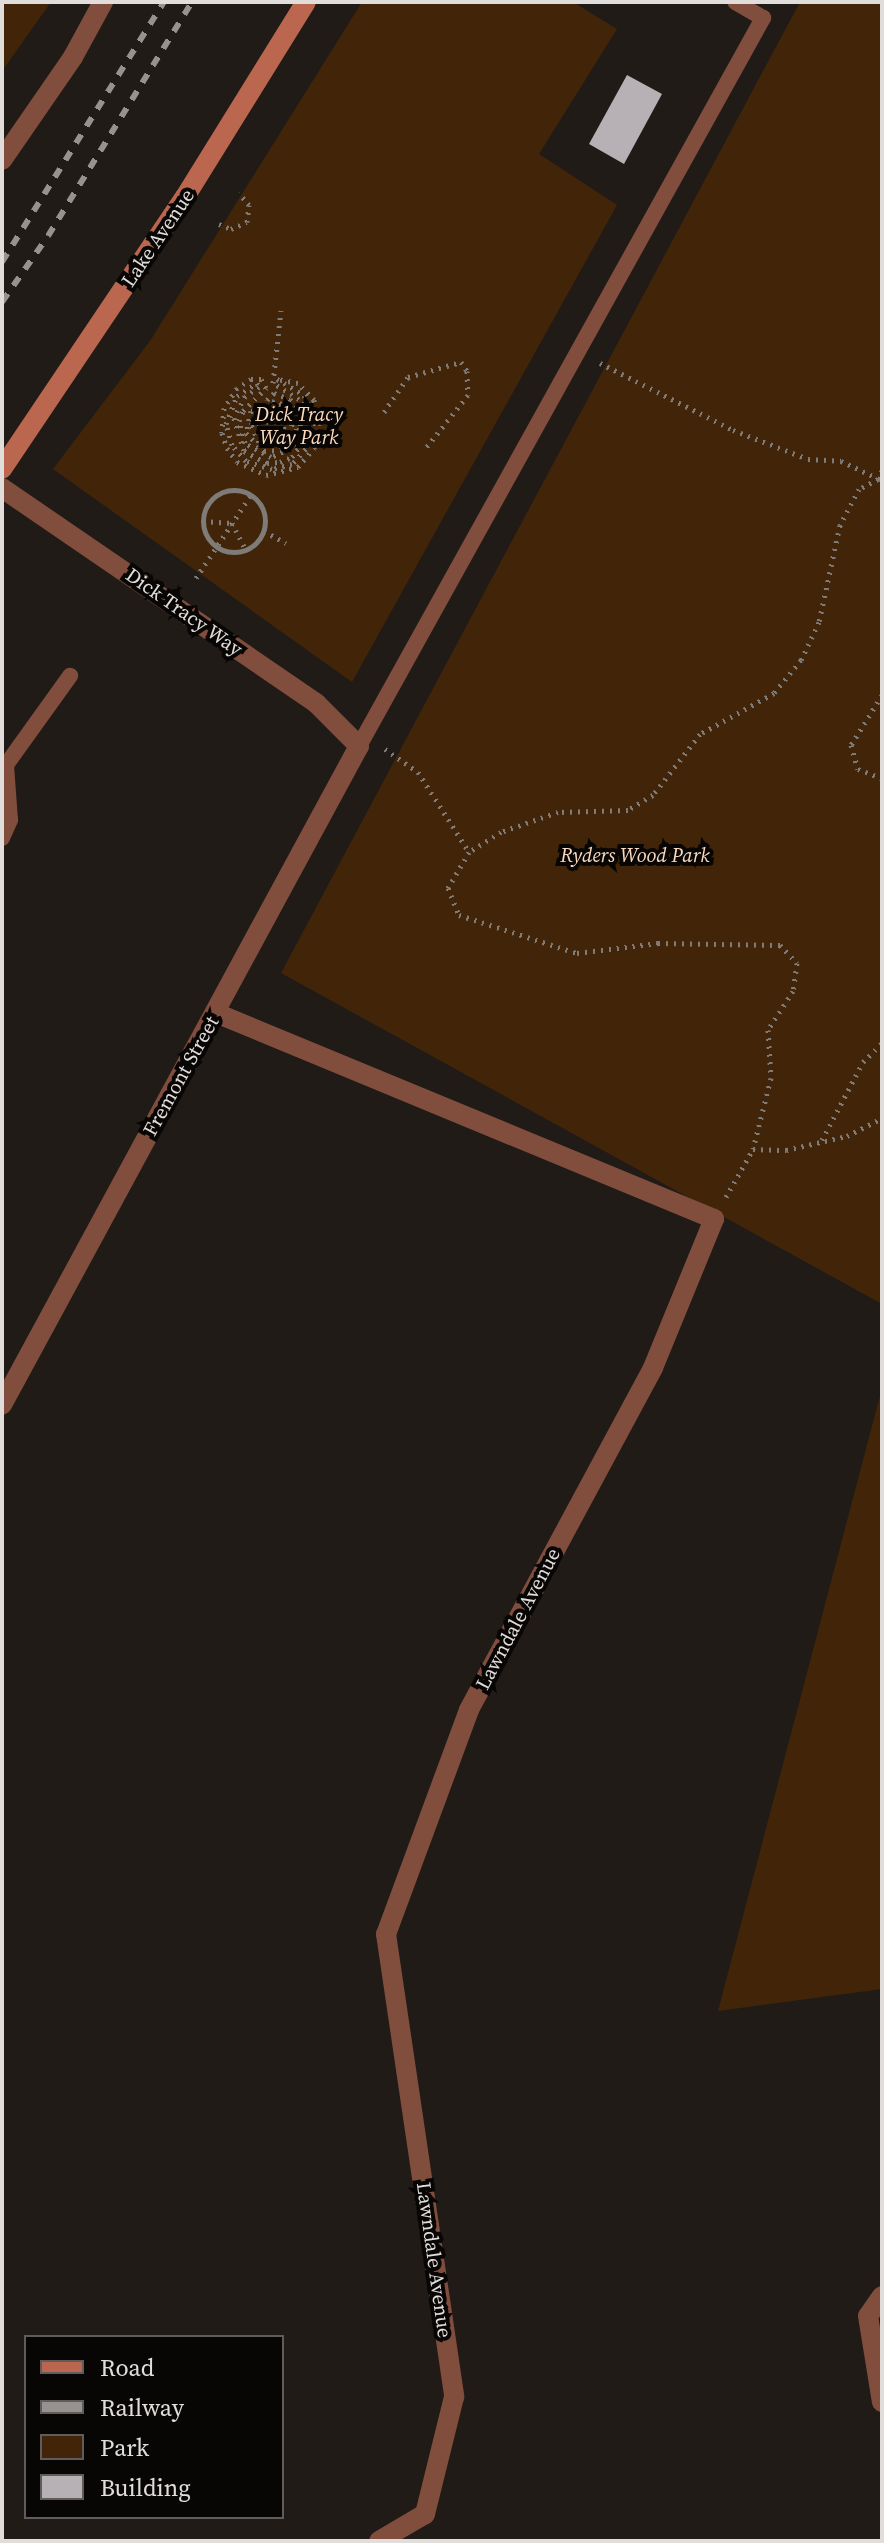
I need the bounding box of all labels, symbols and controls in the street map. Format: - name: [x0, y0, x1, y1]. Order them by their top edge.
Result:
- street label: Lake Avenue: [116, 184, 200, 292]
- park label: Dick Tracy Way Park: [255, 402, 343, 449]
- street label: Dick Tracy Way: [121, 563, 247, 661]
- park label: Ryders Wood Park: [560, 843, 710, 867]
- street label: Fremont Street: [138, 1012, 224, 1140]
- street label: Lawndale Avenue: [471, 1544, 565, 1694]
- street label: Lawndale Avenue: [411, 2181, 457, 2339]
- legend: [24, 2335, 284, 2519]
- text: Road: [100, 2351, 154, 2384]
- text: Railway: [100, 2391, 184, 2424]
- text: Park: [100, 2431, 149, 2464]
- text: Building: [100, 2471, 191, 2504]

